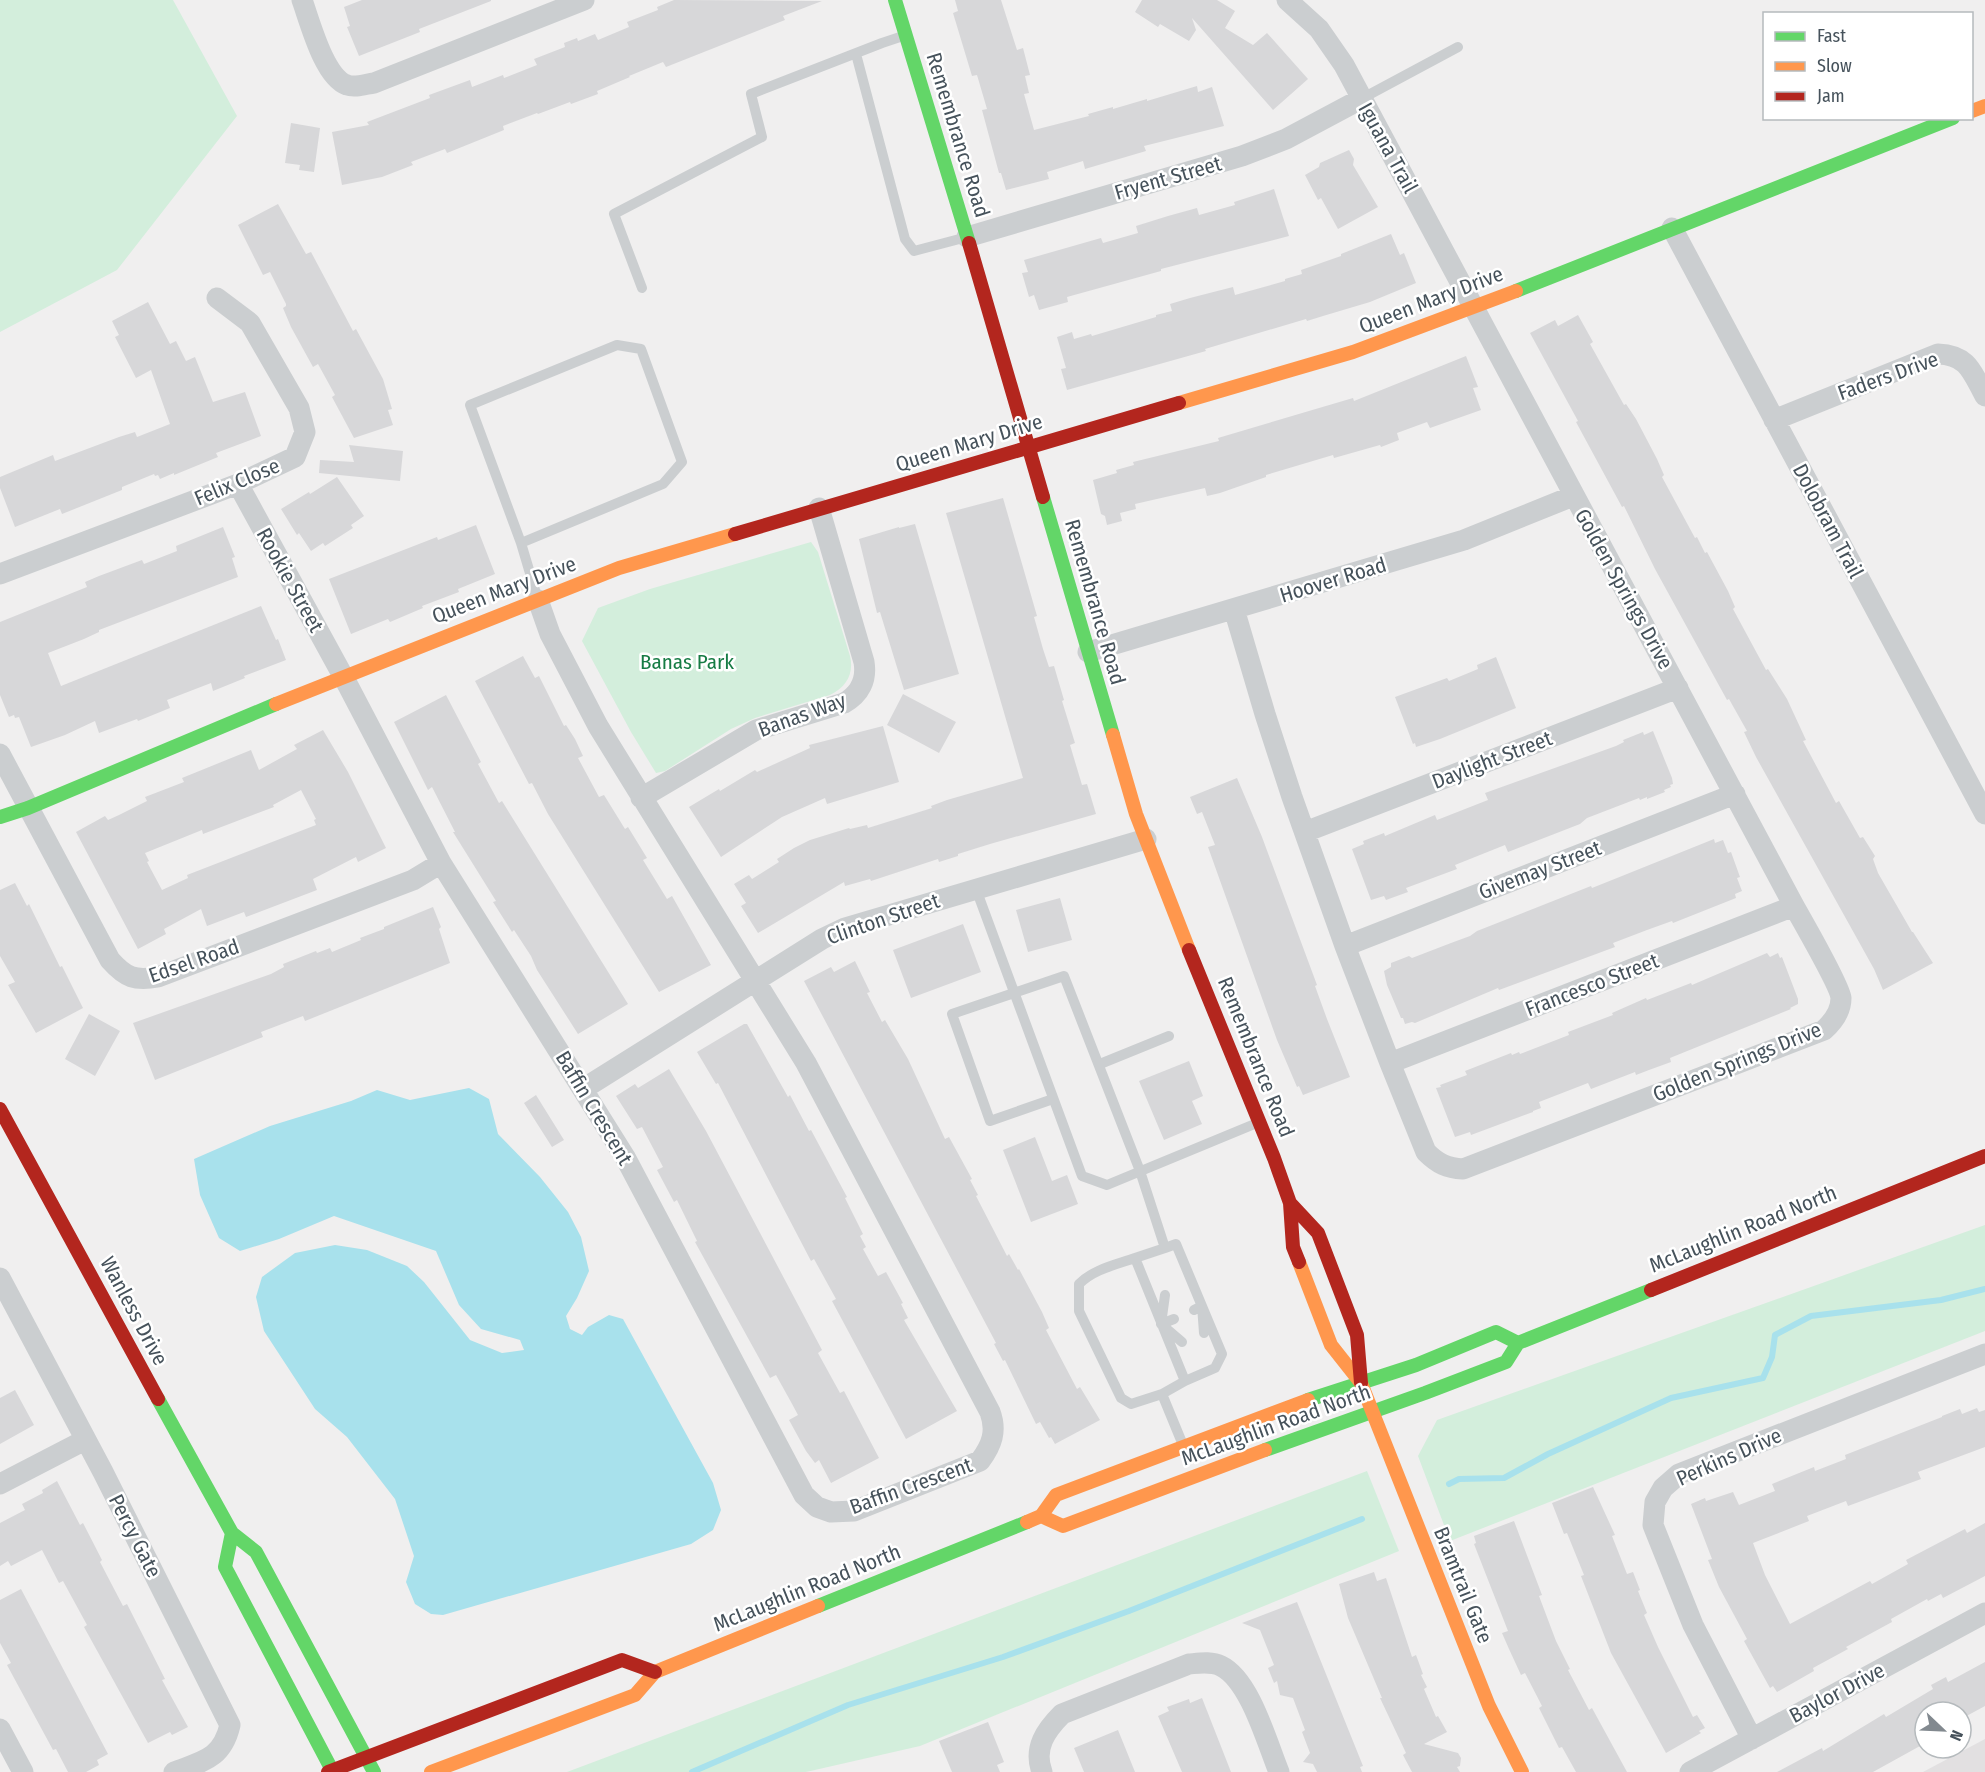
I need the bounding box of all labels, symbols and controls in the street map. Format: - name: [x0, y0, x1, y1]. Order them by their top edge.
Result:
- legend: [1763, 12, 1973, 120]
- text: Fast: [1817, 25, 1846, 47]
- street label: Remembrance Road: [921, 50, 995, 220]
- text: Slow: [1817, 55, 1852, 77]
- text: Jam: [1817, 85, 1845, 107]
- street label: Iguana Trail: [1352, 98, 1424, 198]
- street label: Fryent Street: [1112, 150, 1225, 206]
- street label: Queen Mary Drive: [1355, 261, 1507, 339]
- street label: Faders Drive: [1834, 346, 1942, 406]
- street label: Queen Mary Drive: [892, 408, 1046, 478]
- street label: Felix Close: [190, 452, 284, 512]
- street label: Dolobram Trail: [1787, 459, 1869, 583]
- street label: Golden Springs Drive: [1569, 504, 1679, 674]
- street label: Remembrance Road: [1059, 516, 1131, 688]
- street label: Rookie Street: [251, 523, 329, 637]
- street label: Queen Mary Drive: [428, 551, 580, 629]
- street label: Hoover Road: [1277, 551, 1389, 609]
- park label: Banas Park: [640, 649, 734, 675]
- street label: Banas Way: [755, 687, 850, 743]
- street label: Daylight Street: [1428, 725, 1556, 795]
- street label: Givemay Street: [1475, 835, 1605, 905]
- street label: Clinton Street: [823, 888, 943, 950]
- street label: Edsel Road: [145, 933, 243, 989]
- street label: Francesco Street: [1522, 948, 1662, 1022]
- street label: Remembrance Road: [1212, 973, 1300, 1141]
- street label: Golden Springs Drive: [1649, 1016, 1825, 1108]
- street label: Baffin Crescent: [550, 1046, 638, 1170]
- street label: McLaughlin Road North: [1646, 1180, 1840, 1278]
- street label: Wanless Drive: [94, 1252, 174, 1370]
- street label: McLaughlin Road North: [1178, 1379, 1374, 1471]
- street label: Perkins Drive: [1672, 1422, 1786, 1492]
- street label: Baffin Crescent: [846, 1452, 976, 1520]
- street label: Percy Gate: [103, 1490, 167, 1582]
- street label: Bramtrail Gate: [1428, 1523, 1498, 1647]
- street label: McLaughlin Road North: [710, 1539, 904, 1637]
- street label: Baylor Drive: [1785, 1657, 1889, 1729]
- north arrow: [1913, 1700, 1973, 1760]
- text: N: [1946, 1728, 1967, 1744]

